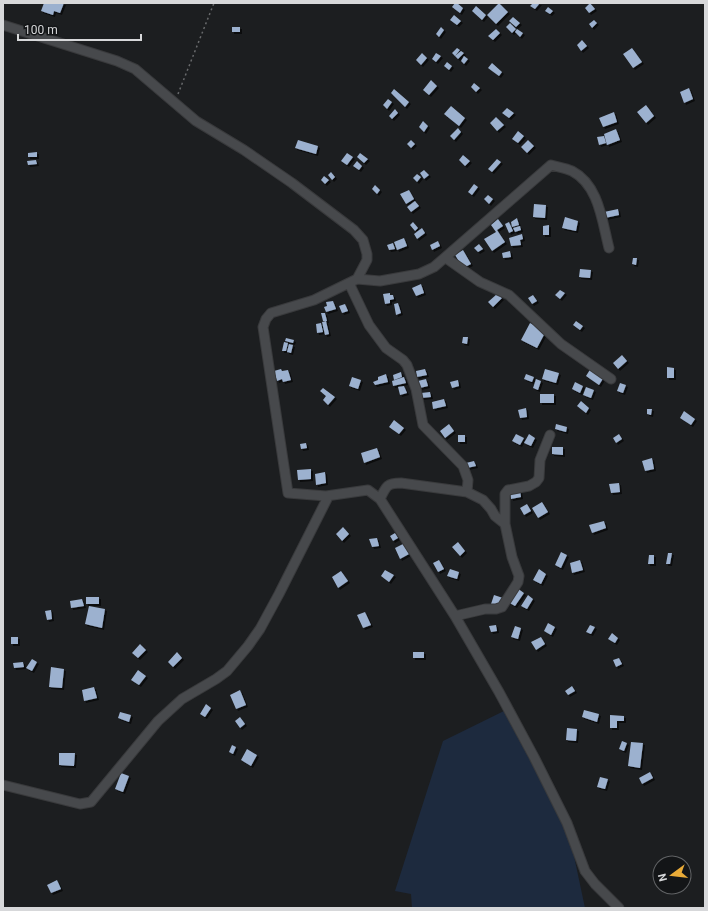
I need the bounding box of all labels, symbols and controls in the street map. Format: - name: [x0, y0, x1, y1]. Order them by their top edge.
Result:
- scale bar: [18, 16, 141, 42]
- text: 100 m: [24, 23, 58, 37]
- north arrow: [652, 855, 692, 895]
- text: N: [655, 872, 670, 883]

